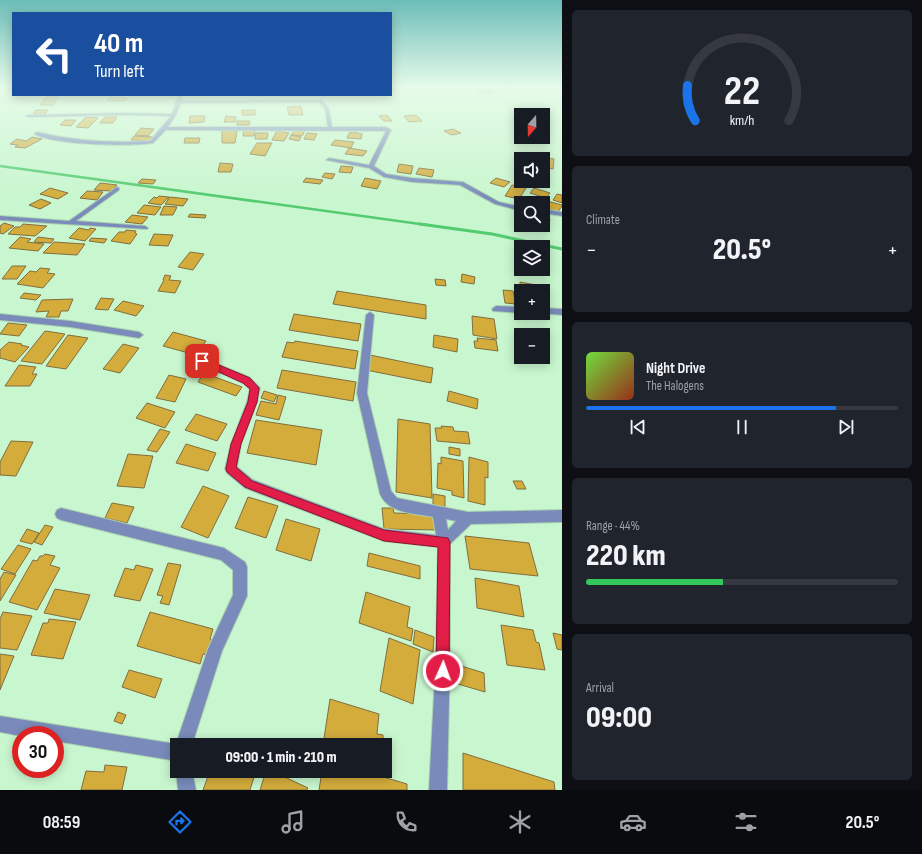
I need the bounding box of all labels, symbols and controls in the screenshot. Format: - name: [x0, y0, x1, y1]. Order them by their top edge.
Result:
- text: 40 m: [94, 27, 143, 60]
- icon: left: [28, 28, 80, 80]
- text: Turn left: [94, 61, 145, 82]
- text: 22: [724, 67, 760, 116]
- north arrow: [514, 108, 550, 144]
- map controls: [514, 108, 550, 364]
- text: km/h: [730, 112, 754, 129]
- button: sound: [514, 152, 550, 188]
- button: search: [514, 196, 550, 232]
- text: Climate: [586, 212, 620, 228]
- text: 20.5°: [713, 232, 771, 268]
- text: −: [586, 237, 597, 264]
- text: +: [887, 237, 898, 264]
- button: layers: [514, 240, 550, 276]
- button: +: [514, 284, 550, 320]
- button: −: [514, 328, 550, 364]
- pin: [185, 344, 219, 378]
- icon: arrive: [191, 350, 213, 372]
- text: Night Drive: [646, 359, 705, 378]
- text: The Halogens: [646, 378, 704, 394]
- icon: previous: [627, 416, 649, 438]
- icon: pause: [731, 416, 753, 438]
- icon: next: [835, 416, 857, 438]
- text: Range · 44%: [586, 518, 640, 534]
- text: 220 km: [586, 538, 666, 574]
- position arrow: [422, 650, 464, 692]
- text: Arrival: [586, 680, 614, 696]
- text: 09:00: [586, 700, 652, 736]
- speed limit sign: 30: [12, 726, 64, 778]
- text: 09:00 · 1 min · 210 m: [225, 748, 337, 767]
- icon: directions: [166, 808, 194, 836]
- icon: music: [279, 808, 307, 836]
- icon: phone: [392, 808, 420, 836]
- icon: climate: [506, 808, 534, 836]
- icon: car: [619, 808, 647, 836]
- icon: filters: [732, 808, 760, 836]
- text: 08:59: [43, 812, 80, 833]
- text: 20.5°: [846, 812, 879, 833]

